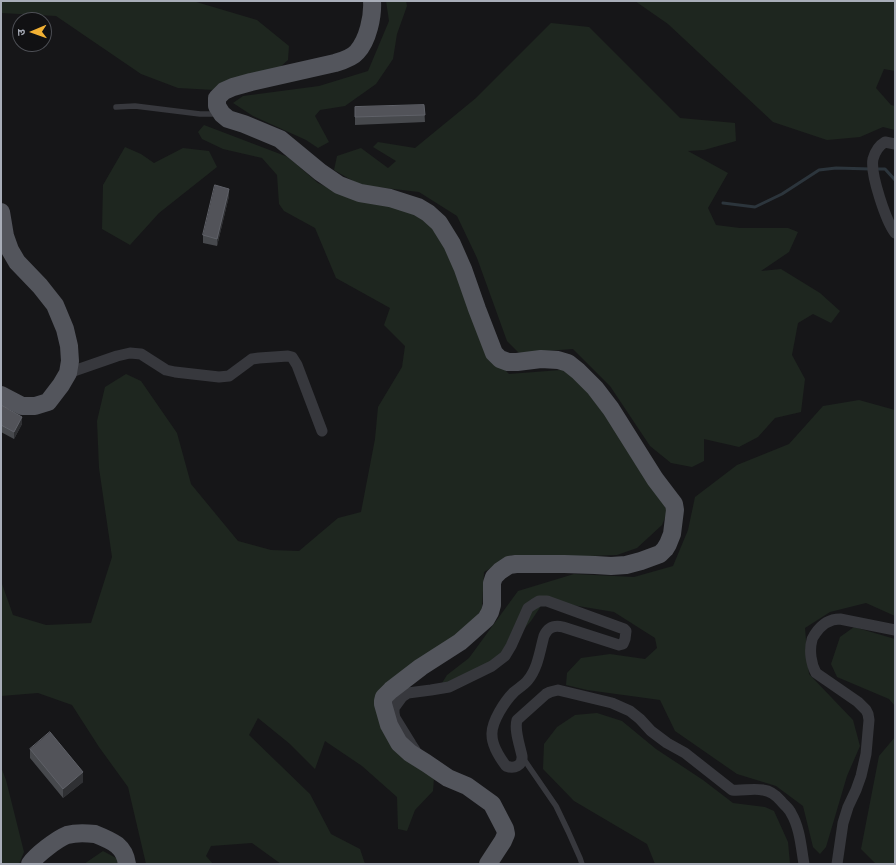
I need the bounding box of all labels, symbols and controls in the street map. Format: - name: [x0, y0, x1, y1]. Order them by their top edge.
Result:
- north arrow: [12, 12, 52, 52]
- text: उ: [14, 29, 28, 36]

